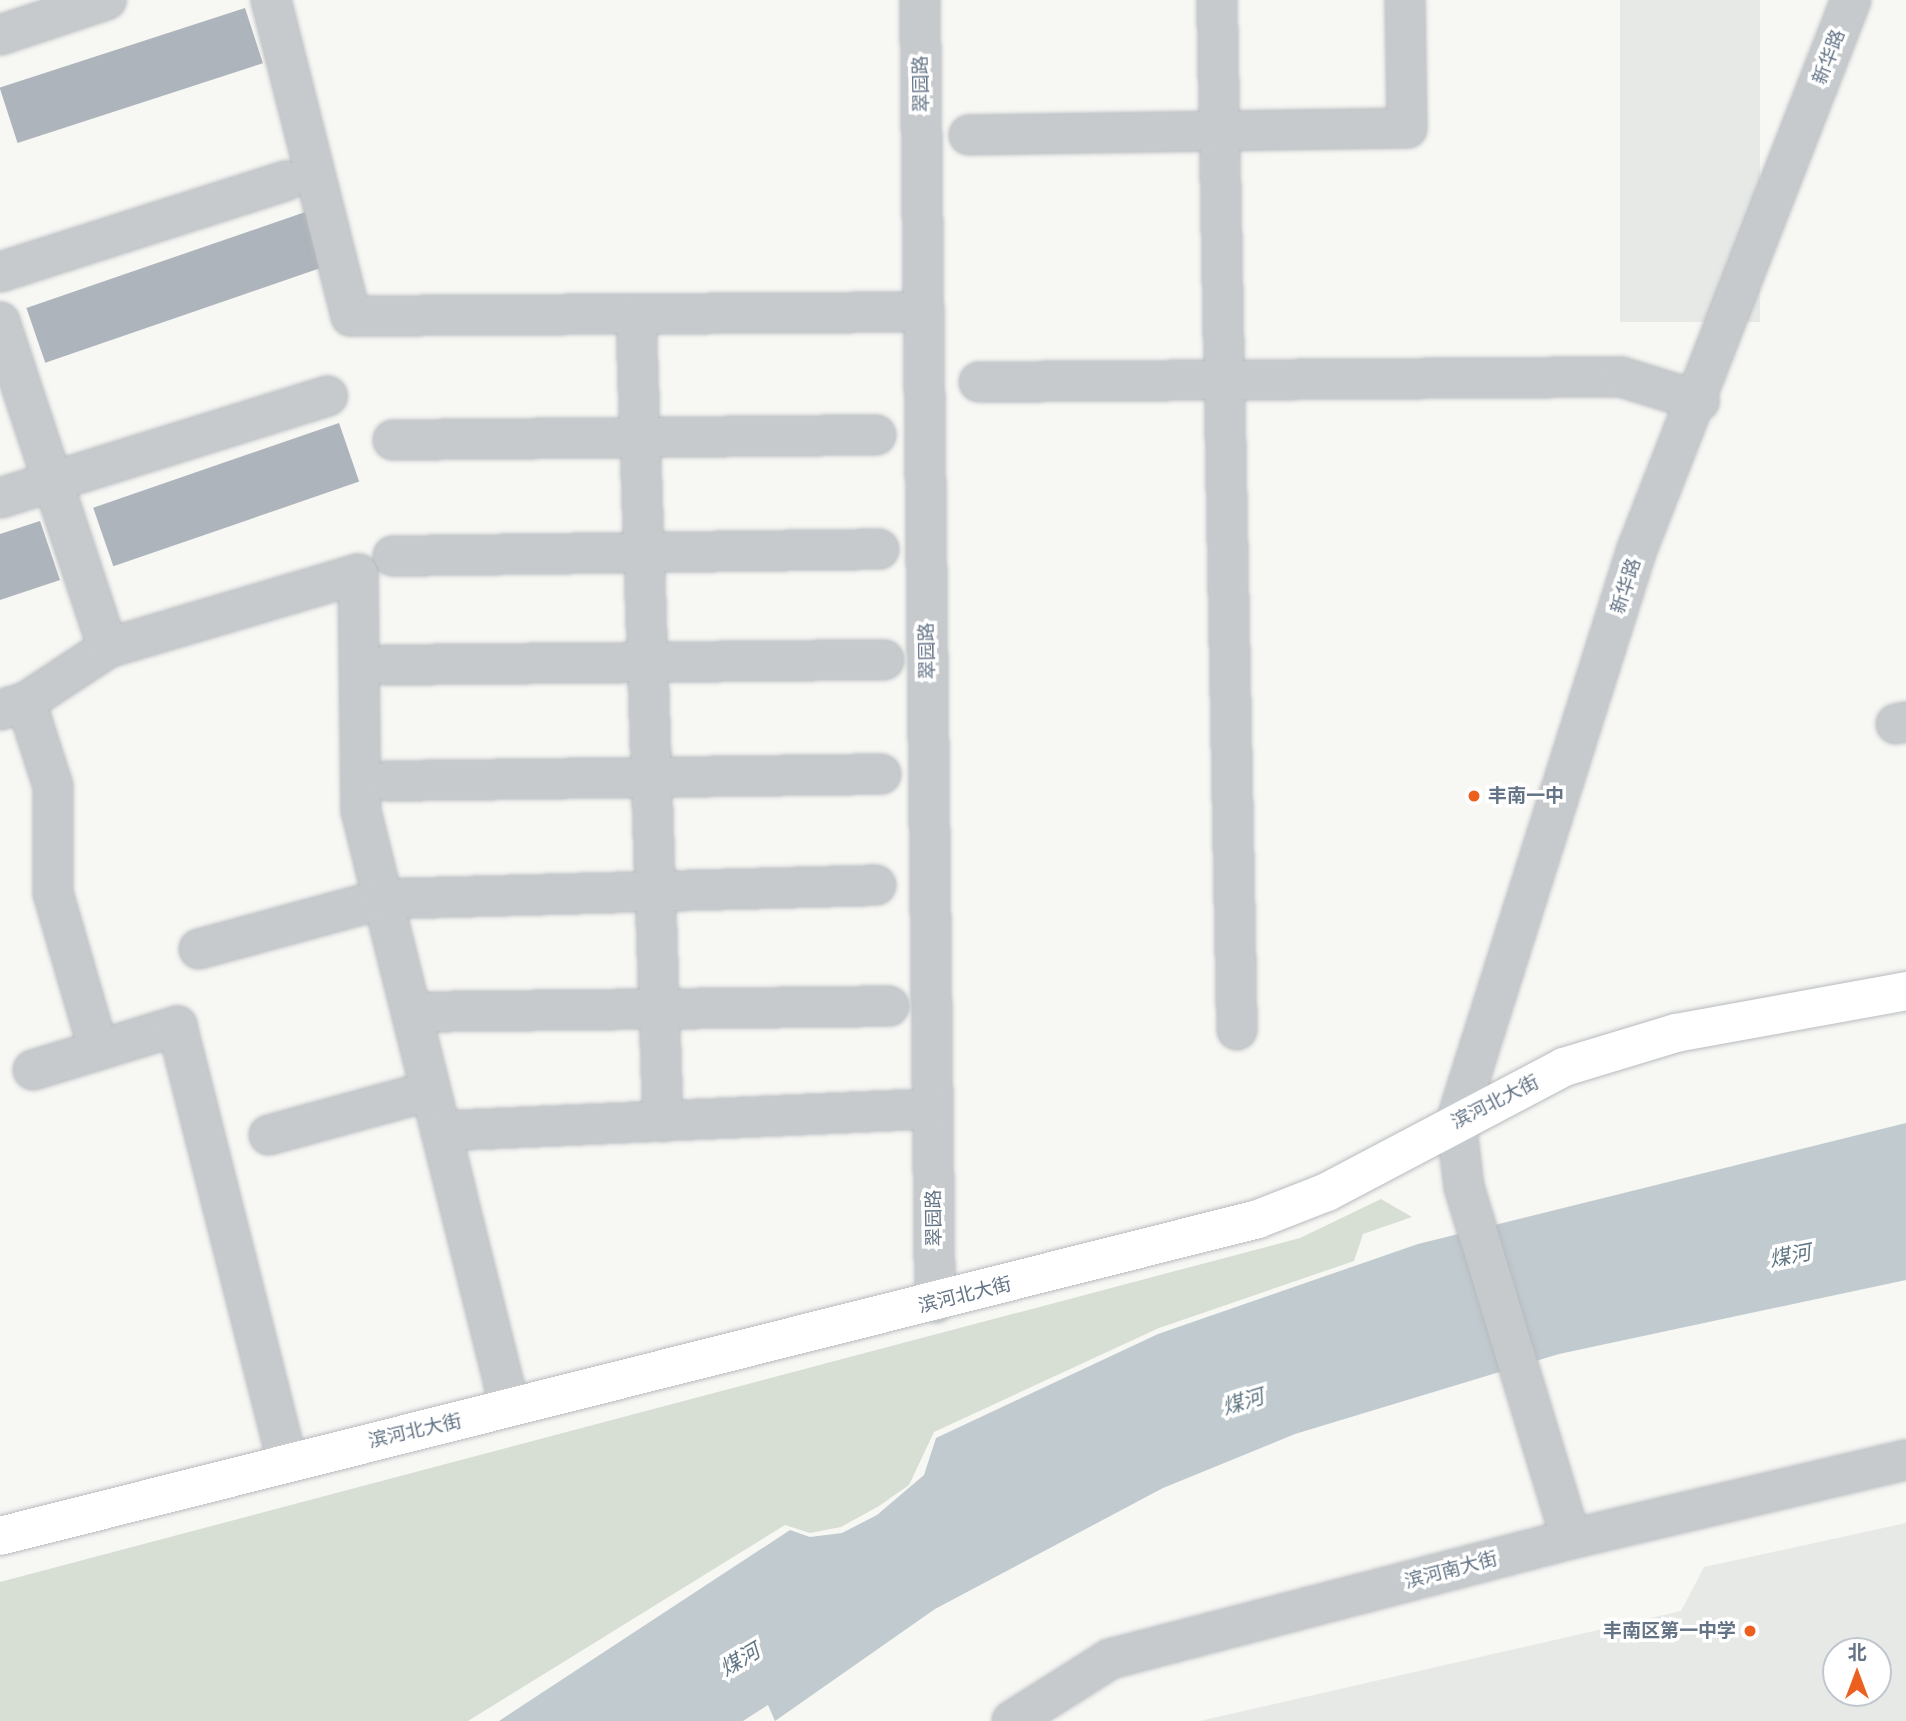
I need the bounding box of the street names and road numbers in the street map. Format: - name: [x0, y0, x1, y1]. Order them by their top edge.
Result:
- street label: 新华路: [1808, 26, 1850, 88]
- street label: 翠园路: [909, 55, 933, 113]
- street label: 新华路: [1606, 555, 1646, 617]
- street label: 翠园路: [915, 622, 939, 680]
- street label: 滨河北大街: [1448, 1070, 1542, 1134]
- street label: 翠园路: [922, 1189, 946, 1247]
- street label: 滨河北大街: [916, 1272, 1014, 1318]
- street label: 滨河北大街: [366, 1409, 464, 1453]
- street label: 滨河南大街: [1402, 1547, 1500, 1593]

